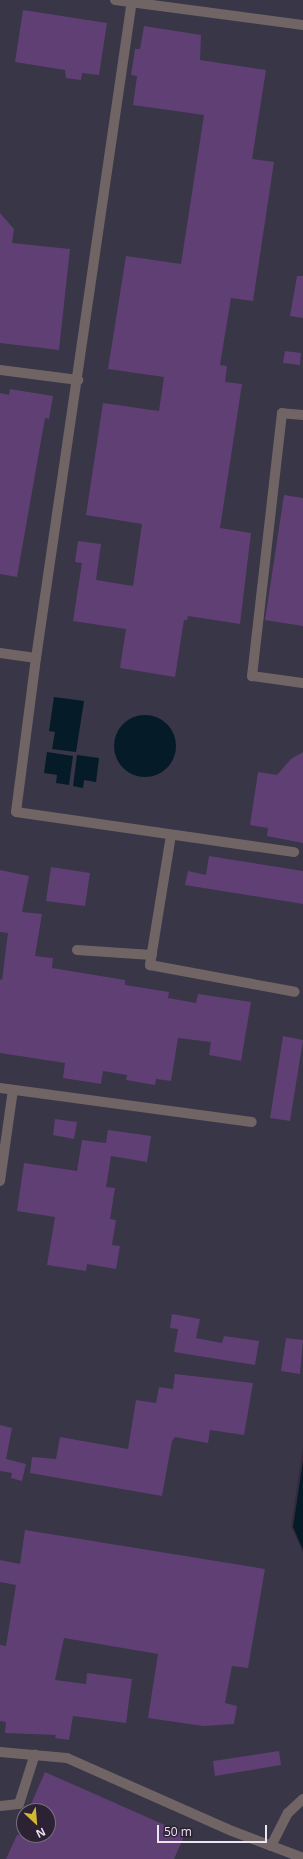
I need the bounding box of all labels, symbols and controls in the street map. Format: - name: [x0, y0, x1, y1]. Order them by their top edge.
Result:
- north arrow: [16, 1803, 56, 1843]
- scale bar: [159, 1817, 269, 1843]
- text: 50 m: [164, 1823, 192, 1840]
- text: N: [34, 1825, 48, 1842]

